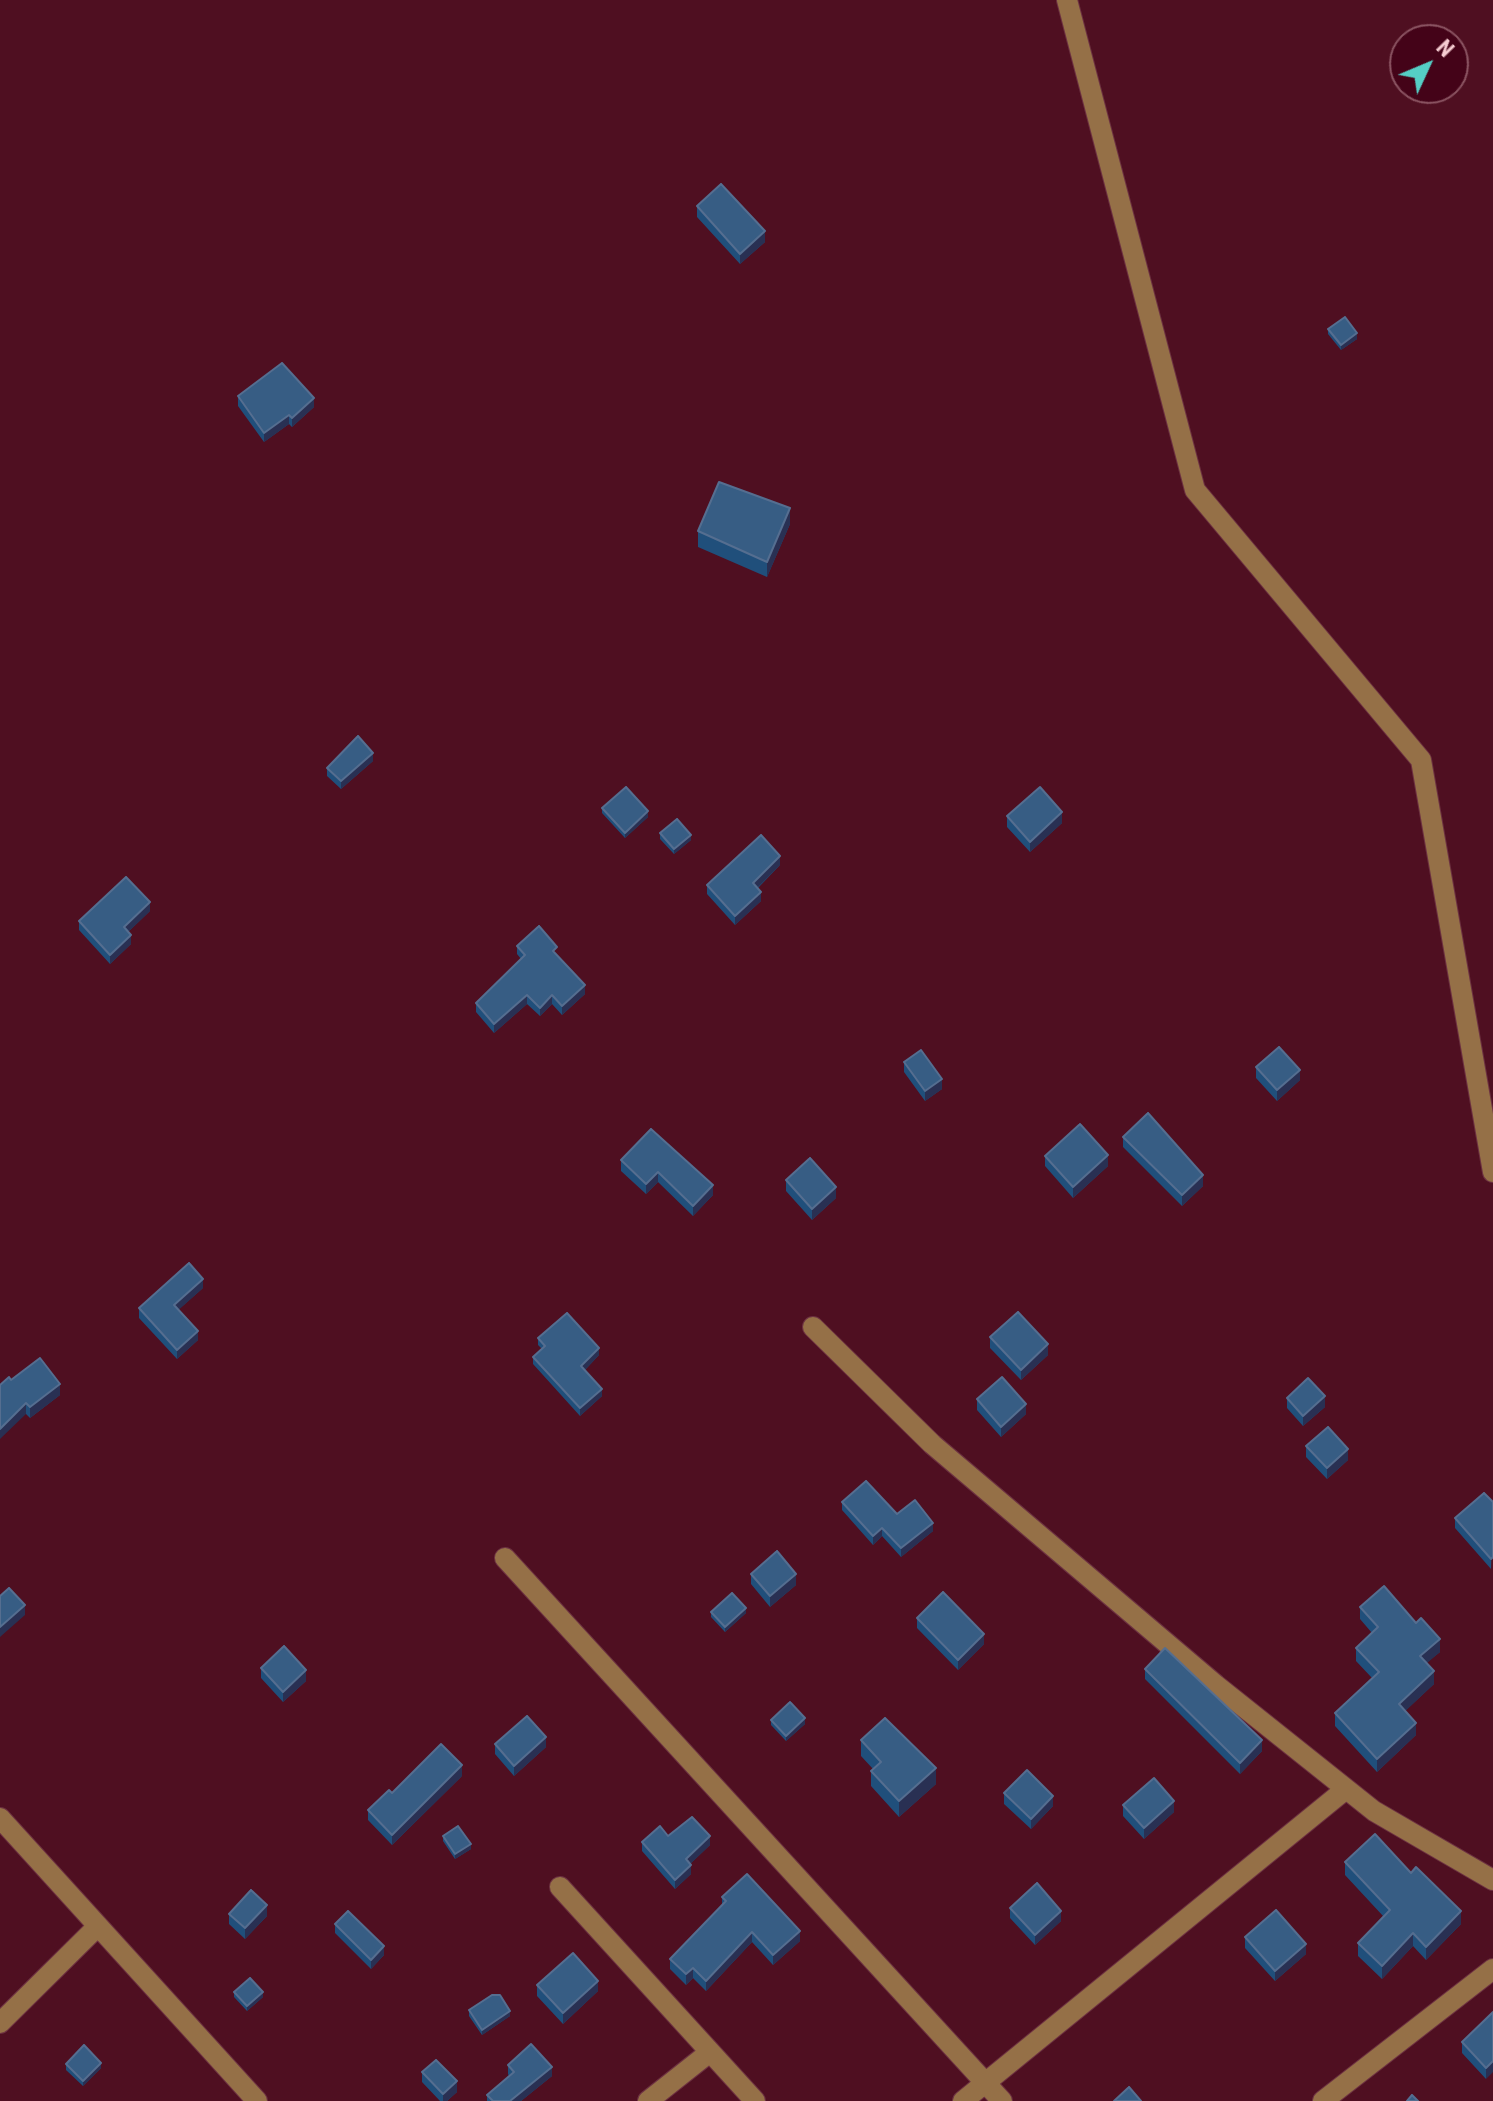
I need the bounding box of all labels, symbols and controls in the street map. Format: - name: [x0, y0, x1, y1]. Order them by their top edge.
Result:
- north arrow: [1389, 24, 1469, 104]
- text: N: [1432, 35, 1459, 62]

